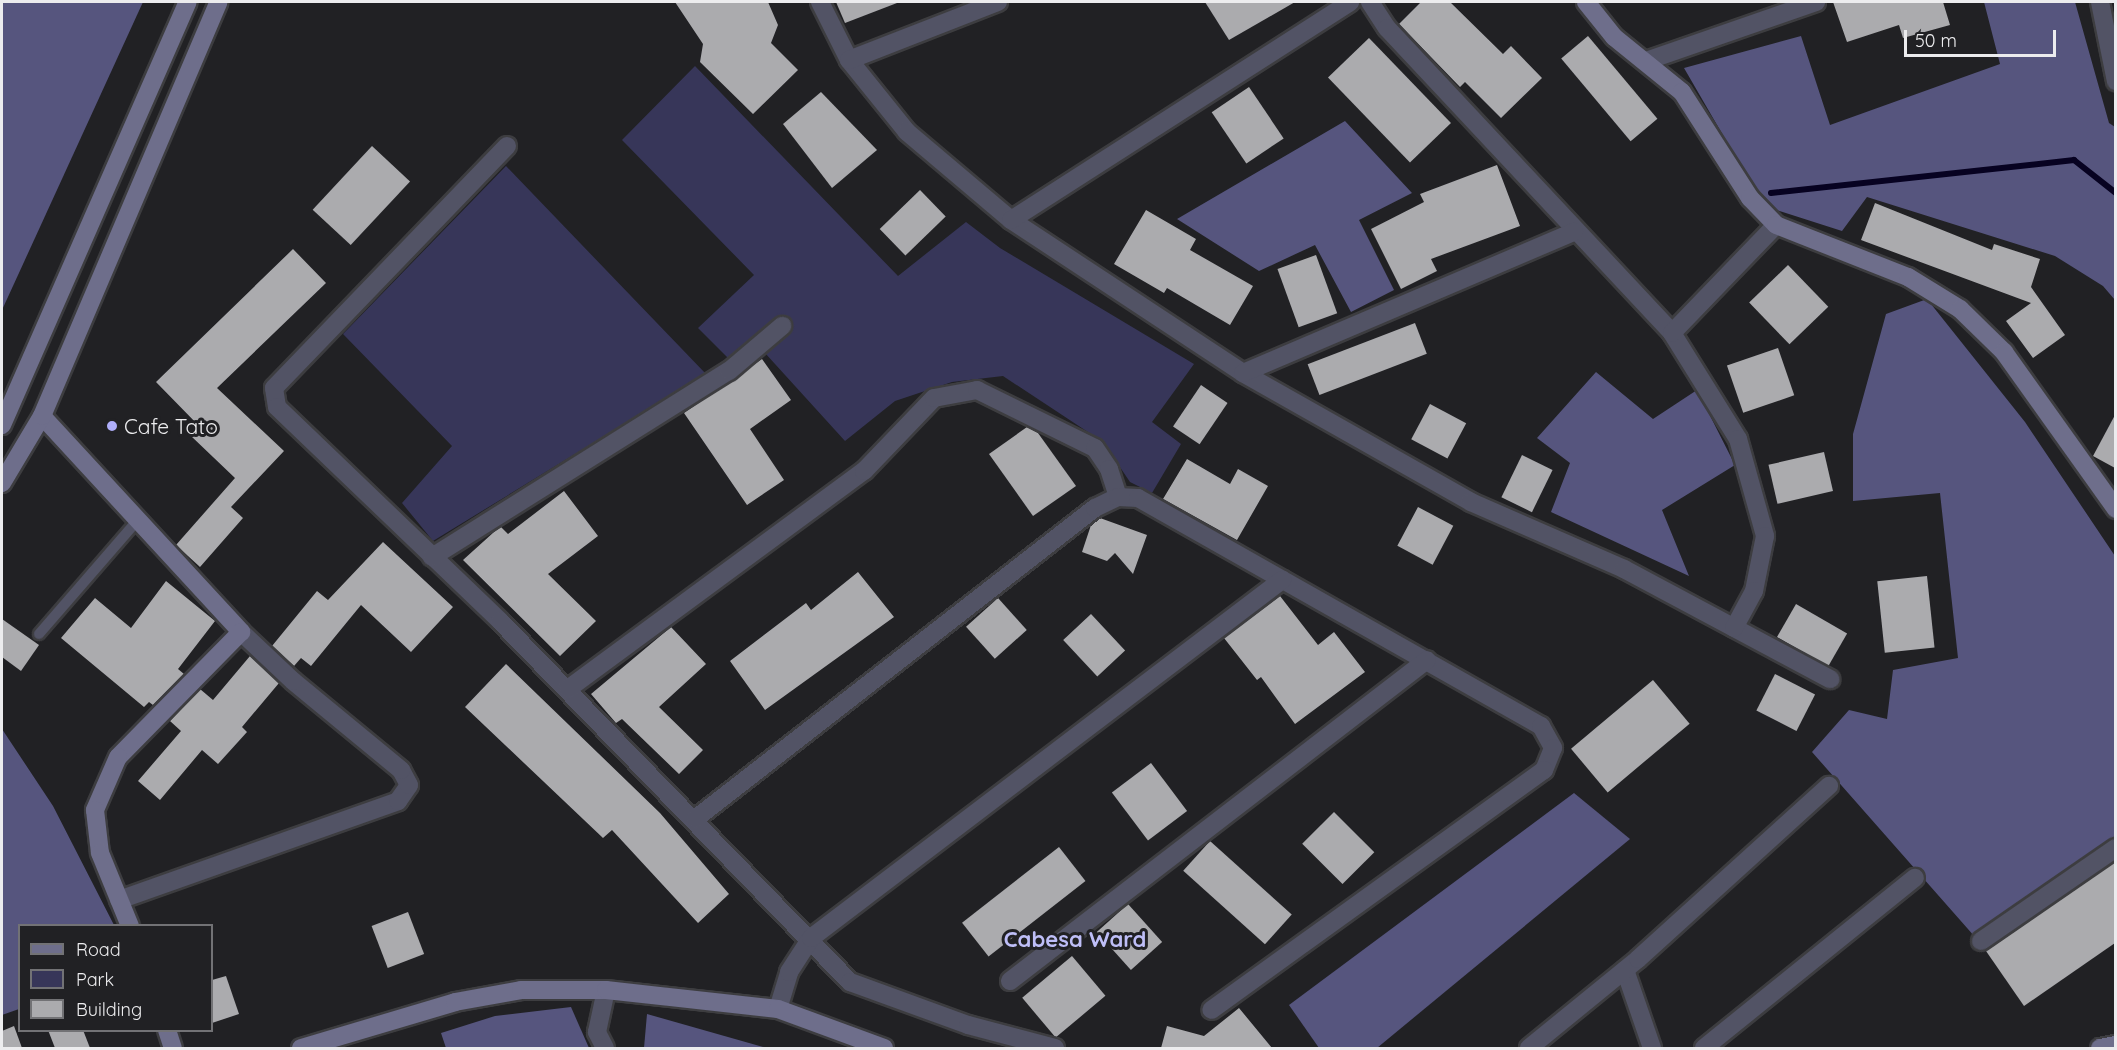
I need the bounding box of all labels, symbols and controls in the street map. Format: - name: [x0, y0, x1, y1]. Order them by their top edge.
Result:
- scale bar: [1907, 18, 2058, 56]
- text: 50 m: [1915, 29, 1957, 52]
- place label: Cafe Tato: [124, 413, 218, 439]
- marker: Cafe Tato: [105, 419, 119, 433]
- legend: [18, 924, 213, 1032]
- district label: Cabesa Ward: [1004, 927, 1146, 953]
- text: Road: [76, 938, 121, 961]
- text: Park: [76, 968, 114, 991]
- text: Building: [76, 998, 142, 1021]

